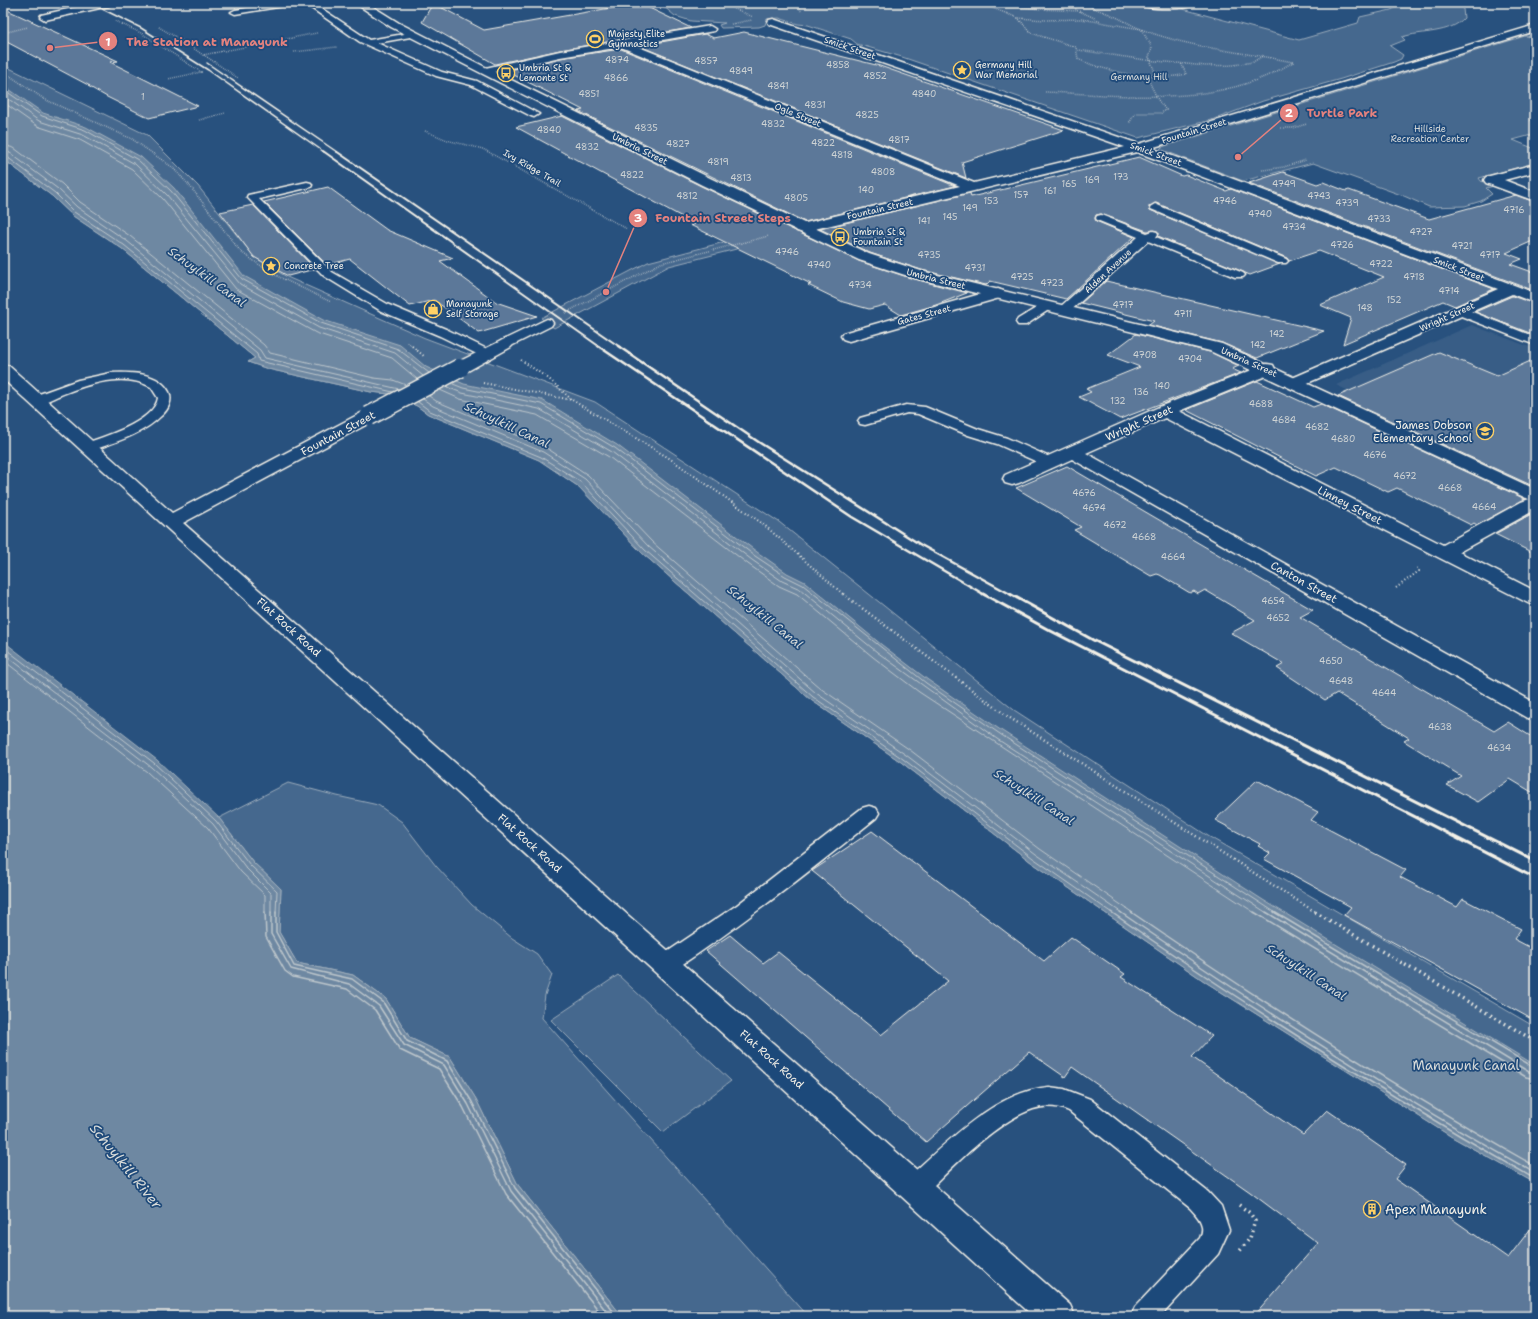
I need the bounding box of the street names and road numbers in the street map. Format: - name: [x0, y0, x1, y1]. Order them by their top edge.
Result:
- street label: Smick Street: [823, 34, 878, 62]
- street label: Ogle Street: [773, 100, 823, 130]
- street label: Fountain Street: [1160, 115, 1228, 147]
- street label: Umbria Street: [610, 130, 670, 168]
- street label: Smick Street: [1129, 139, 1183, 169]
- street label: Ivy Ridge Trail: [501, 147, 563, 190]
- street label: Fountain Street: [846, 196, 914, 222]
- street label: Alden Avenue: [1082, 246, 1134, 296]
- street label: Smick Street: [1432, 254, 1486, 284]
- street label: Umbria Street: [905, 266, 967, 292]
- street label: Wright Street: [1418, 299, 1477, 335]
- street label: Gates Street: [896, 302, 952, 328]
- street label: Umbria Street: [1219, 344, 1279, 380]
- street label: Wright Street: [1103, 402, 1175, 445]
- street label: Fountain Street: [298, 407, 378, 459]
- street label: Linney Street: [1315, 483, 1385, 528]
- street label: Canton Street: [1268, 558, 1340, 607]
- street label: Flat Rock Road: [253, 595, 324, 660]
- street label: Flat Rock Road: [494, 811, 565, 876]
- street label: Flat Rock Road: [736, 1027, 807, 1092]

